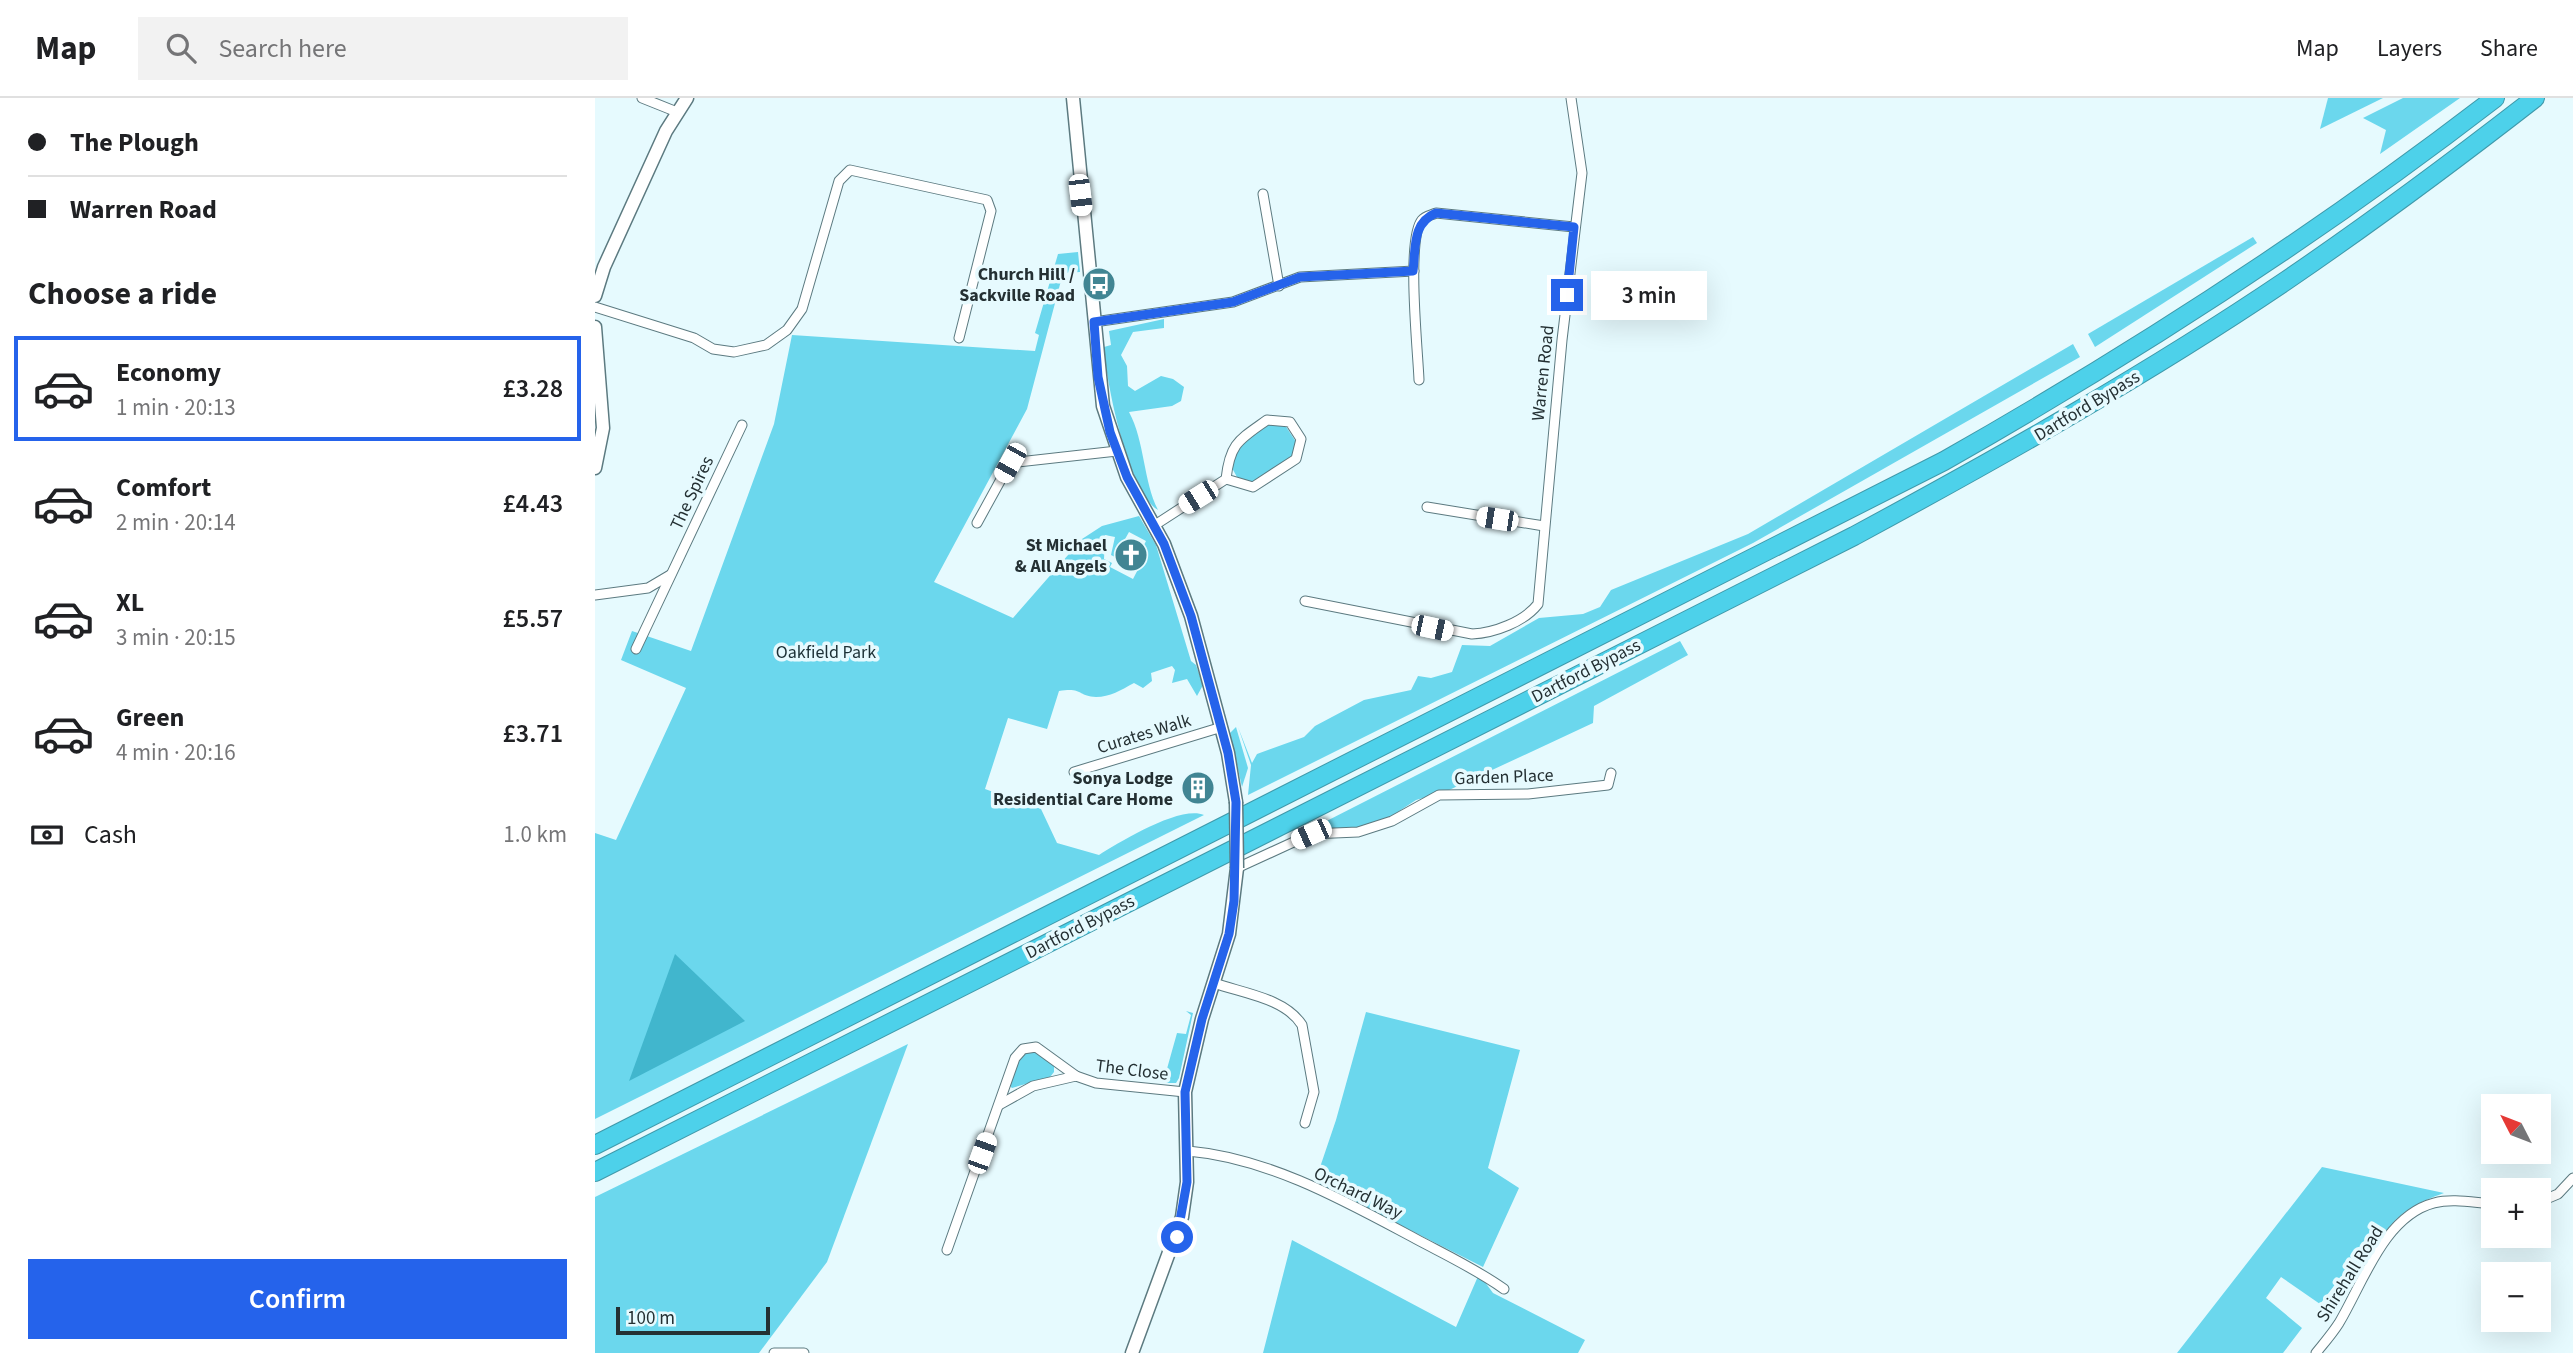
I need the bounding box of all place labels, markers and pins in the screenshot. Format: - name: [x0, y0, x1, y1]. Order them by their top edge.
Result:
- place label: Church Hill / Sackville Road: [959, 262, 1075, 308]
- bus stop icon: Church Hill / Sackville Road: [1080, 265, 1118, 303]
- place label: St Michael & All Angels: [1015, 533, 1107, 579]
- church icon: St Michael & All Angels: [1112, 536, 1150, 574]
- place label: Sonya Lodge Residential Care Home: [993, 766, 1173, 812]
- building icon: Sonya Lodge Residential Care Home: [1179, 769, 1217, 807]

